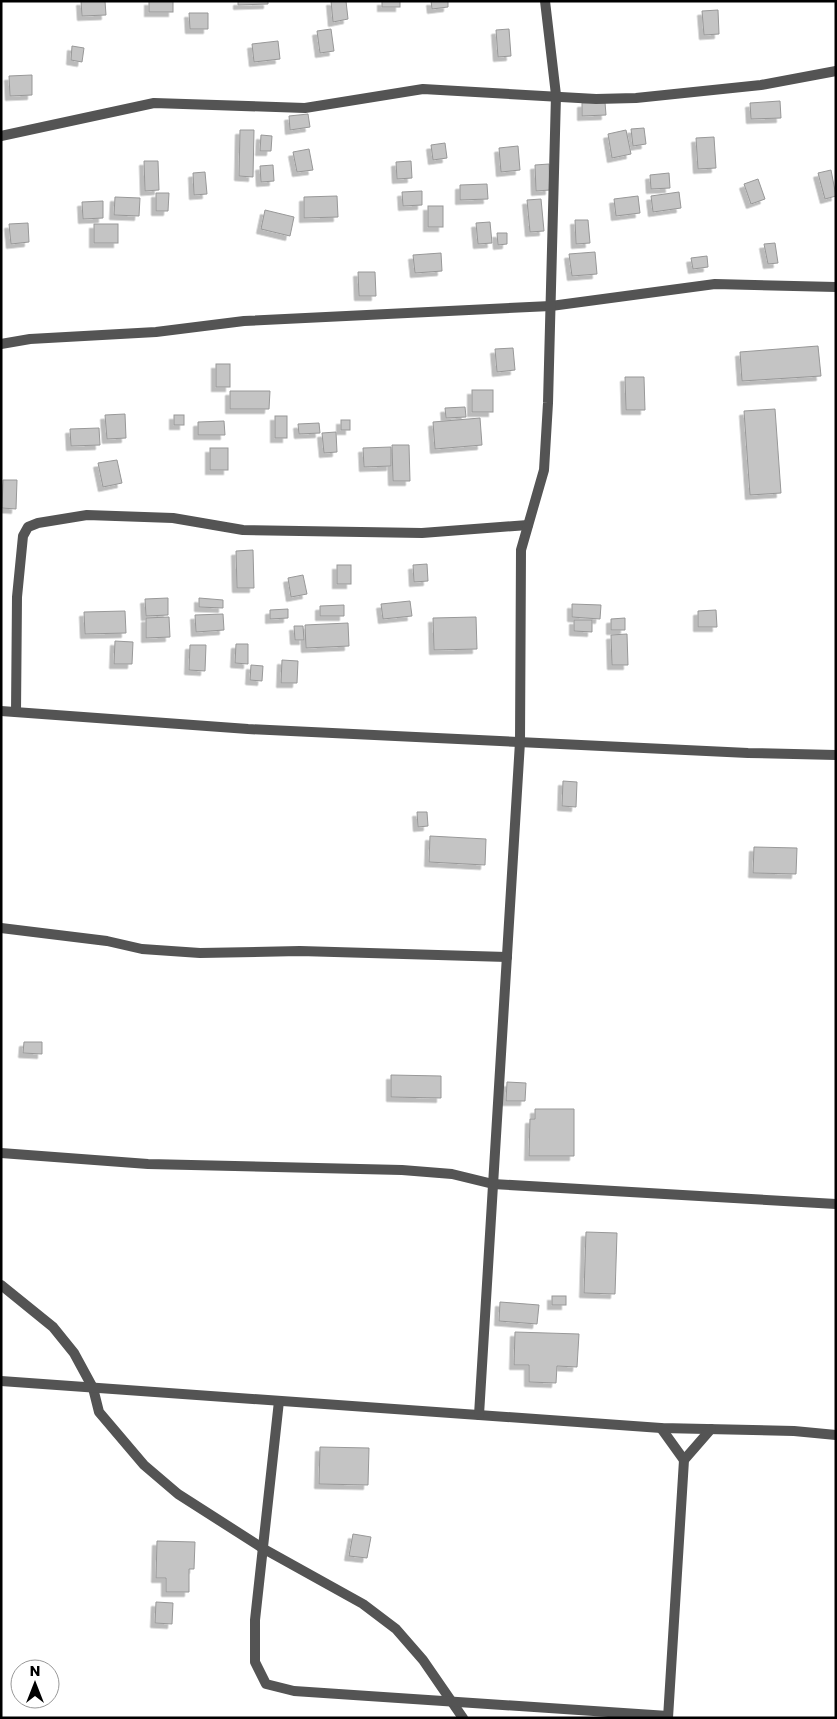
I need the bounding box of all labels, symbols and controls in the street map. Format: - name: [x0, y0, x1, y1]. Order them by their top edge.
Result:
- north arrow: [10, 1659, 60, 1709]
- text: N: [30, 1661, 40, 1681]

